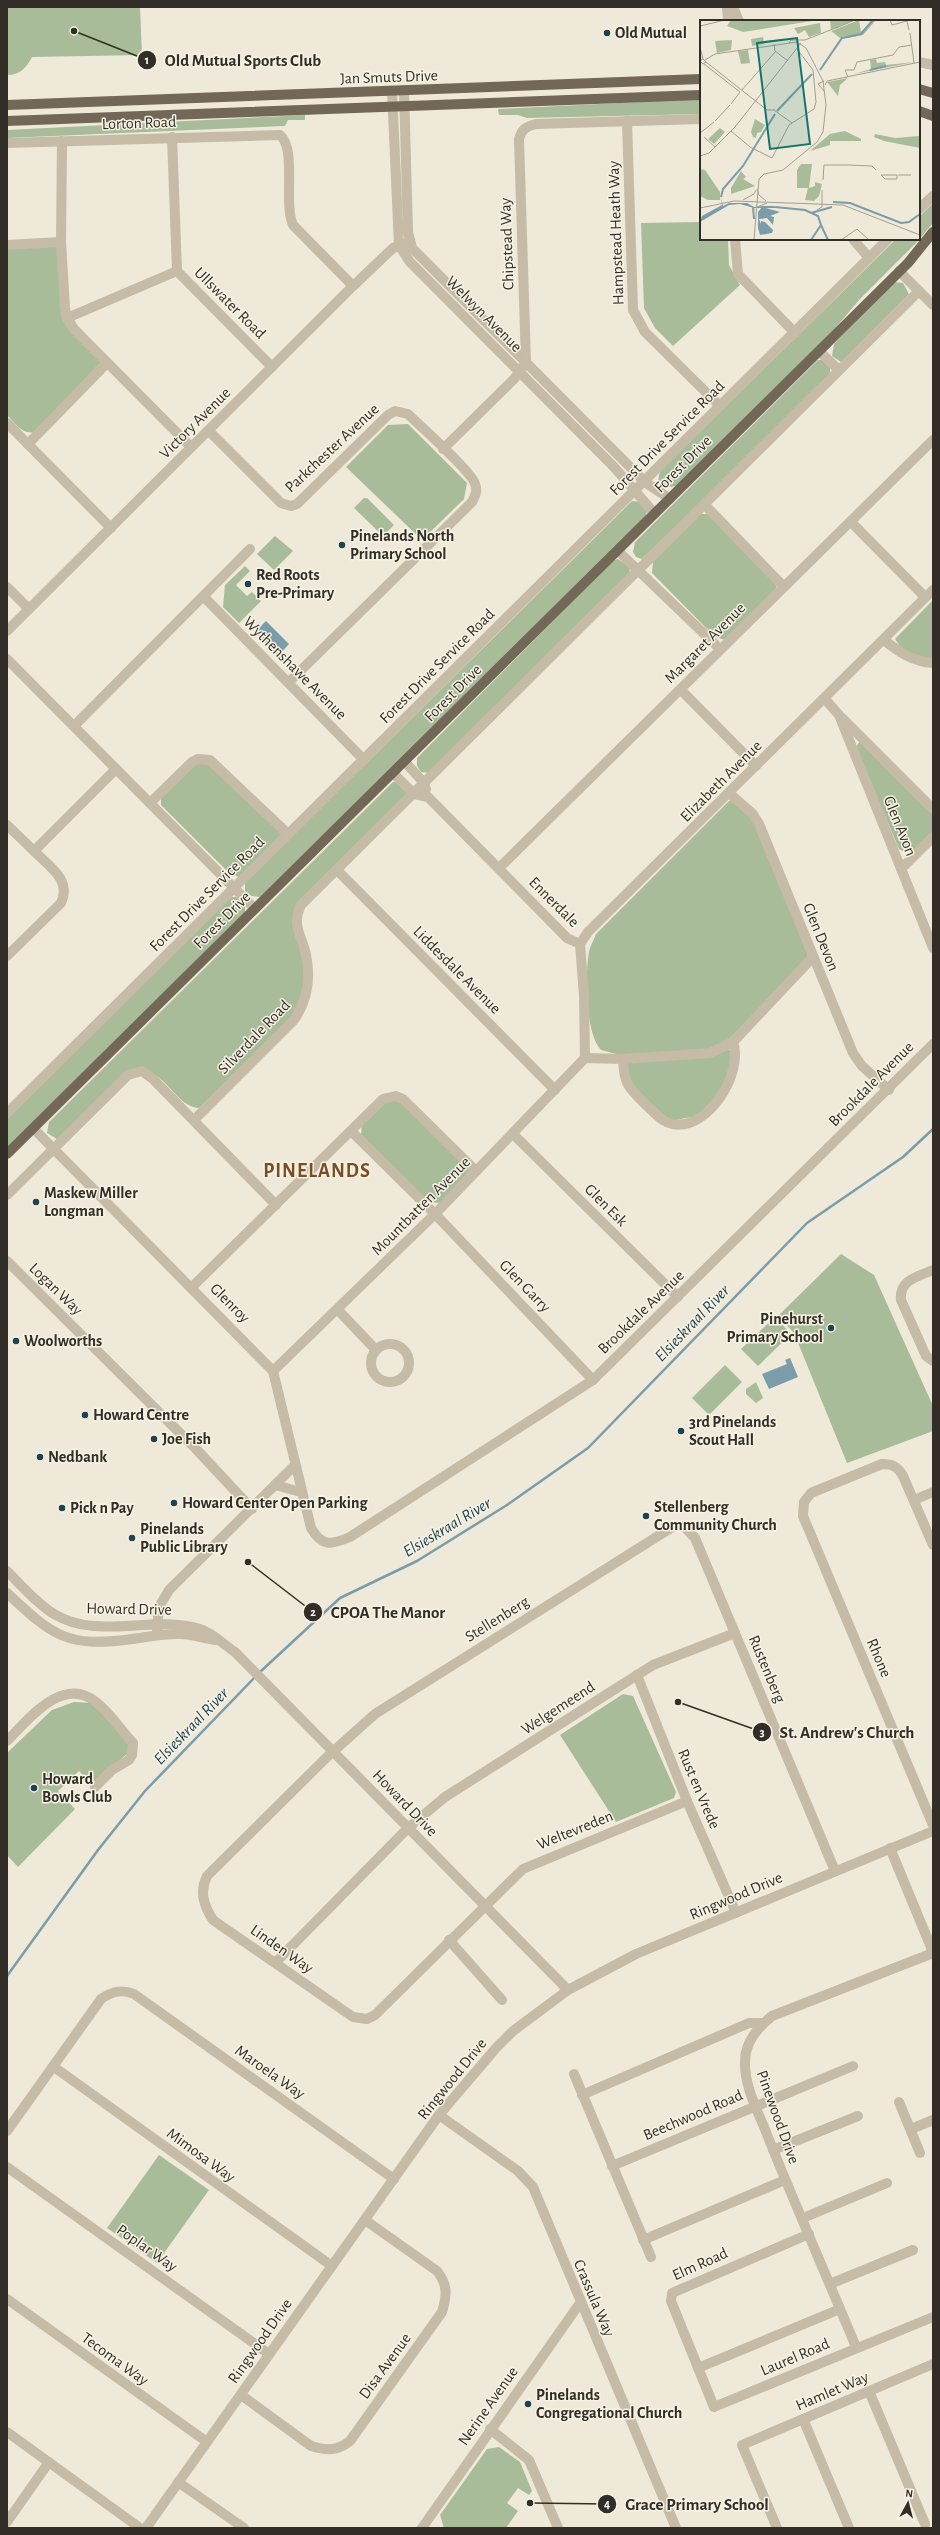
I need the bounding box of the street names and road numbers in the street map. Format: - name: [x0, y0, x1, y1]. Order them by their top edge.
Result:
- street label: Jan Smuts Drive: [340, 67, 438, 87]
- street label: Lorton Road: [101, 114, 177, 132]
- street label: Hampstead Heath Way: [605, 160, 628, 305]
- street label: Chipstead Way: [497, 197, 518, 291]
- street label: Ullswater Road: [191, 264, 269, 342]
- street label: Welwyn Avenue: [442, 273, 525, 356]
- street label: Forest Drive Service Road: [605, 376, 729, 500]
- street label: Victory Avenue: [156, 384, 234, 462]
- street label: Parkchester Avenue: [282, 401, 382, 495]
- street label: Forest Drive: [650, 431, 716, 497]
- street label: Margaret Avenue: [662, 600, 748, 686]
- street label: Forest Drive Service Road: [375, 604, 499, 728]
- street label: Wythenshawe Avenue: [240, 613, 350, 723]
- street label: Forest Drive: [420, 660, 486, 726]
- street label: Elizabeth Avenue: [677, 737, 765, 825]
- street label: Glen Avon: [881, 794, 919, 858]
- street label: Forest Drive Service Road: [145, 832, 269, 956]
- street label: Ennerdale: [526, 874, 582, 930]
- street label: Forest Drive: [189, 887, 255, 953]
- street label: Glen Devon: [800, 901, 842, 973]
- street label: Liddesdale Avenue: [410, 923, 504, 1017]
- street label: Silverdale Road: [215, 997, 293, 1077]
- street label: Brookdale Avenue: [826, 1039, 916, 1129]
- street label: Mountbatten Avenue: [369, 1154, 473, 1258]
- street label: Glen Esk: [582, 1181, 631, 1230]
- street label: Glen Garry: [496, 1257, 554, 1316]
- street label: Logan Way: [25, 1260, 86, 1319]
- street label: Brookdale Avenue: [595, 1267, 687, 1357]
- street label: Glenroy: [206, 1280, 253, 1327]
- street label: Stellenberg: [462, 1593, 532, 1645]
- street label: Howard Drive: [86, 1600, 172, 1618]
- street label: Rustenberg: [746, 1633, 788, 1705]
- street label: Rhone: [864, 1636, 894, 1680]
- street label: Welgemeend: [518, 1678, 598, 1738]
- street label: Rust en Vrede: [675, 1747, 723, 1831]
- street label: Howard Drive: [370, 1767, 440, 1839]
- street label: Weltevreden: [535, 1808, 615, 1852]
- street label: Ringwood Drive: [687, 1869, 785, 1923]
- street label: Linden Way: [247, 1922, 317, 1977]
- street label: Ringwood Drive: [415, 2035, 489, 2123]
- street label: Maroela Way: [231, 2042, 308, 2103]
- street label: Pinewood Drive: [754, 2068, 802, 2166]
- street label: Beechwood Road: [641, 2087, 745, 2143]
- street label: Mimosa Way: [163, 2125, 238, 2186]
- street label: Poplar Way: [113, 2221, 180, 2276]
- street label: Elm Road: [670, 2245, 730, 2283]
- street label: Crassula Way: [570, 2257, 617, 2339]
- street label: Ringwood Drive: [225, 2296, 295, 2386]
- street label: Tecoma Way: [78, 2330, 152, 2389]
- street label: Disa Avenue: [356, 2330, 414, 2402]
- street label: Laurel Road: [758, 2335, 832, 2379]
- street label: Nerine Avenue: [455, 2364, 521, 2448]
- street label: Hamlet Way: [793, 2368, 871, 2414]

